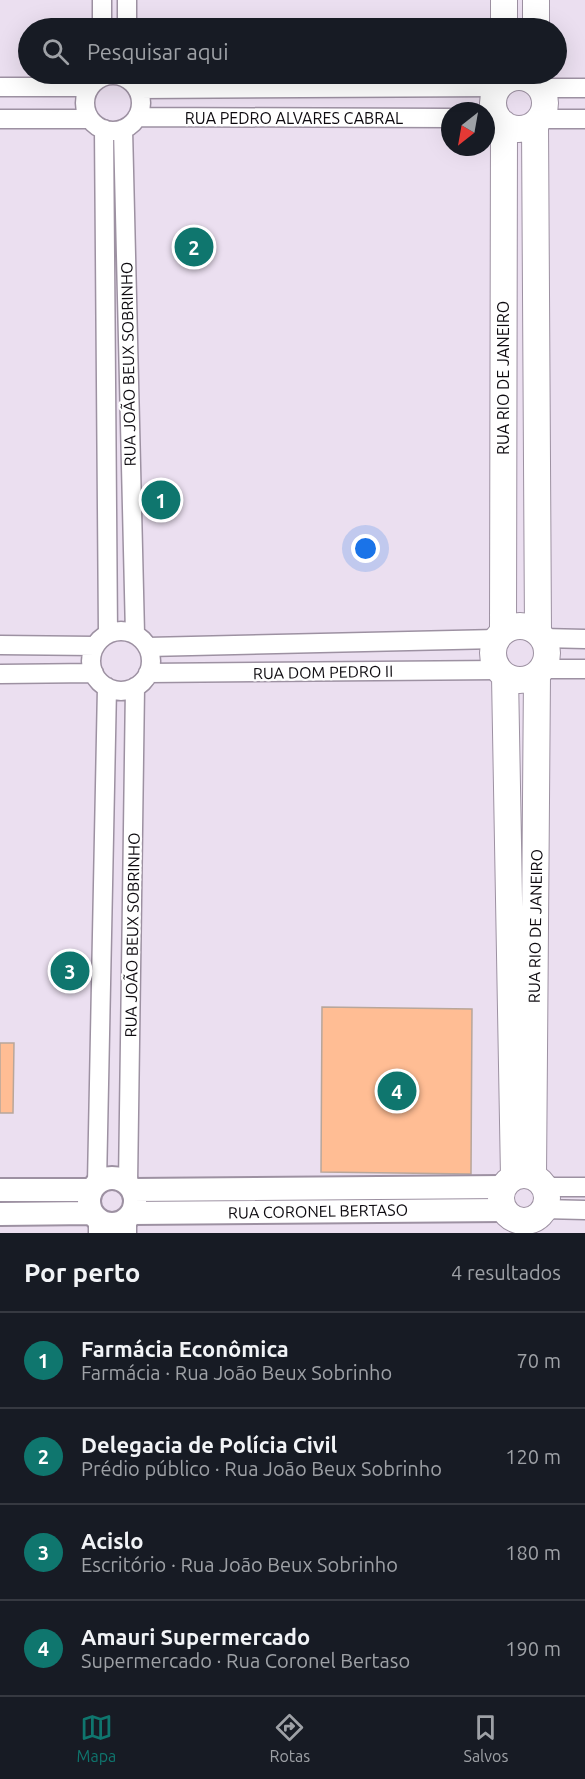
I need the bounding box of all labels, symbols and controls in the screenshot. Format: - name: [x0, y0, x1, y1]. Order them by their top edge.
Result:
- search box: [18, 18, 567, 84]
- icon: search: [39, 35, 72, 68]
- text: Pesquisar aqui: [87, 39, 229, 64]
- north arrow: [441, 102, 495, 156]
- street label: RUA PEDRO ALVARES CABRAL: [185, 109, 403, 127]
- pin: 2: [174, 224, 214, 270]
- street label: RUA JOÃO BEUX SOBRINHO: [116, 261, 139, 467]
- street label: RUA RIO DE JANEIRO: [494, 301, 512, 455]
- pin: 1: [142, 478, 180, 522]
- your location: [351, 534, 380, 563]
- street label: RUA DOM PEDRO II: [253, 662, 393, 682]
- street label: RUA JOÃO BEUX SOBRINHO: [120, 832, 143, 1038]
- street label: RUA RIO DE JANEIRO: [525, 849, 545, 1003]
- pin: 3: [50, 948, 90, 994]
- pin: 4: [378, 1068, 416, 1114]
- street label: RUA CORONEL BERTASO: [228, 1200, 408, 1222]
- text: Por perto: [24, 1258, 140, 1287]
- text: 4 resultados: [451, 1261, 561, 1284]
- text: Farmácia Econômica: [81, 1336, 289, 1361]
- text: 1: [38, 1349, 49, 1372]
- text: 70 m: [517, 1349, 561, 1372]
- text: Farmácia · Rua João Beux Sobrinho: [81, 1361, 392, 1384]
- text: Delegacia de Polícia Civil: [81, 1432, 337, 1457]
- text: 2: [38, 1445, 49, 1468]
- text: 120 m: [505, 1445, 561, 1468]
- text: Prédio público · Rua João Beux Sobrinho: [81, 1457, 442, 1480]
- text: Acislo: [81, 1528, 144, 1553]
- text: 3: [38, 1541, 49, 1564]
- text: 180 m: [505, 1541, 561, 1564]
- text: Escritório · Rua João Beux Sobrinho: [81, 1553, 398, 1576]
- text: Amauri Supermercado: [81, 1624, 310, 1649]
- text: 4: [38, 1637, 49, 1660]
- text: 190 m: [505, 1637, 561, 1660]
- text: Supermercado · Rua Coronel Bertaso: [81, 1649, 410, 1672]
- tab: Mapa: [77, 1711, 116, 1765]
- tab: Rotas: [270, 1711, 310, 1765]
- tab: Salvos: [464, 1711, 508, 1765]

